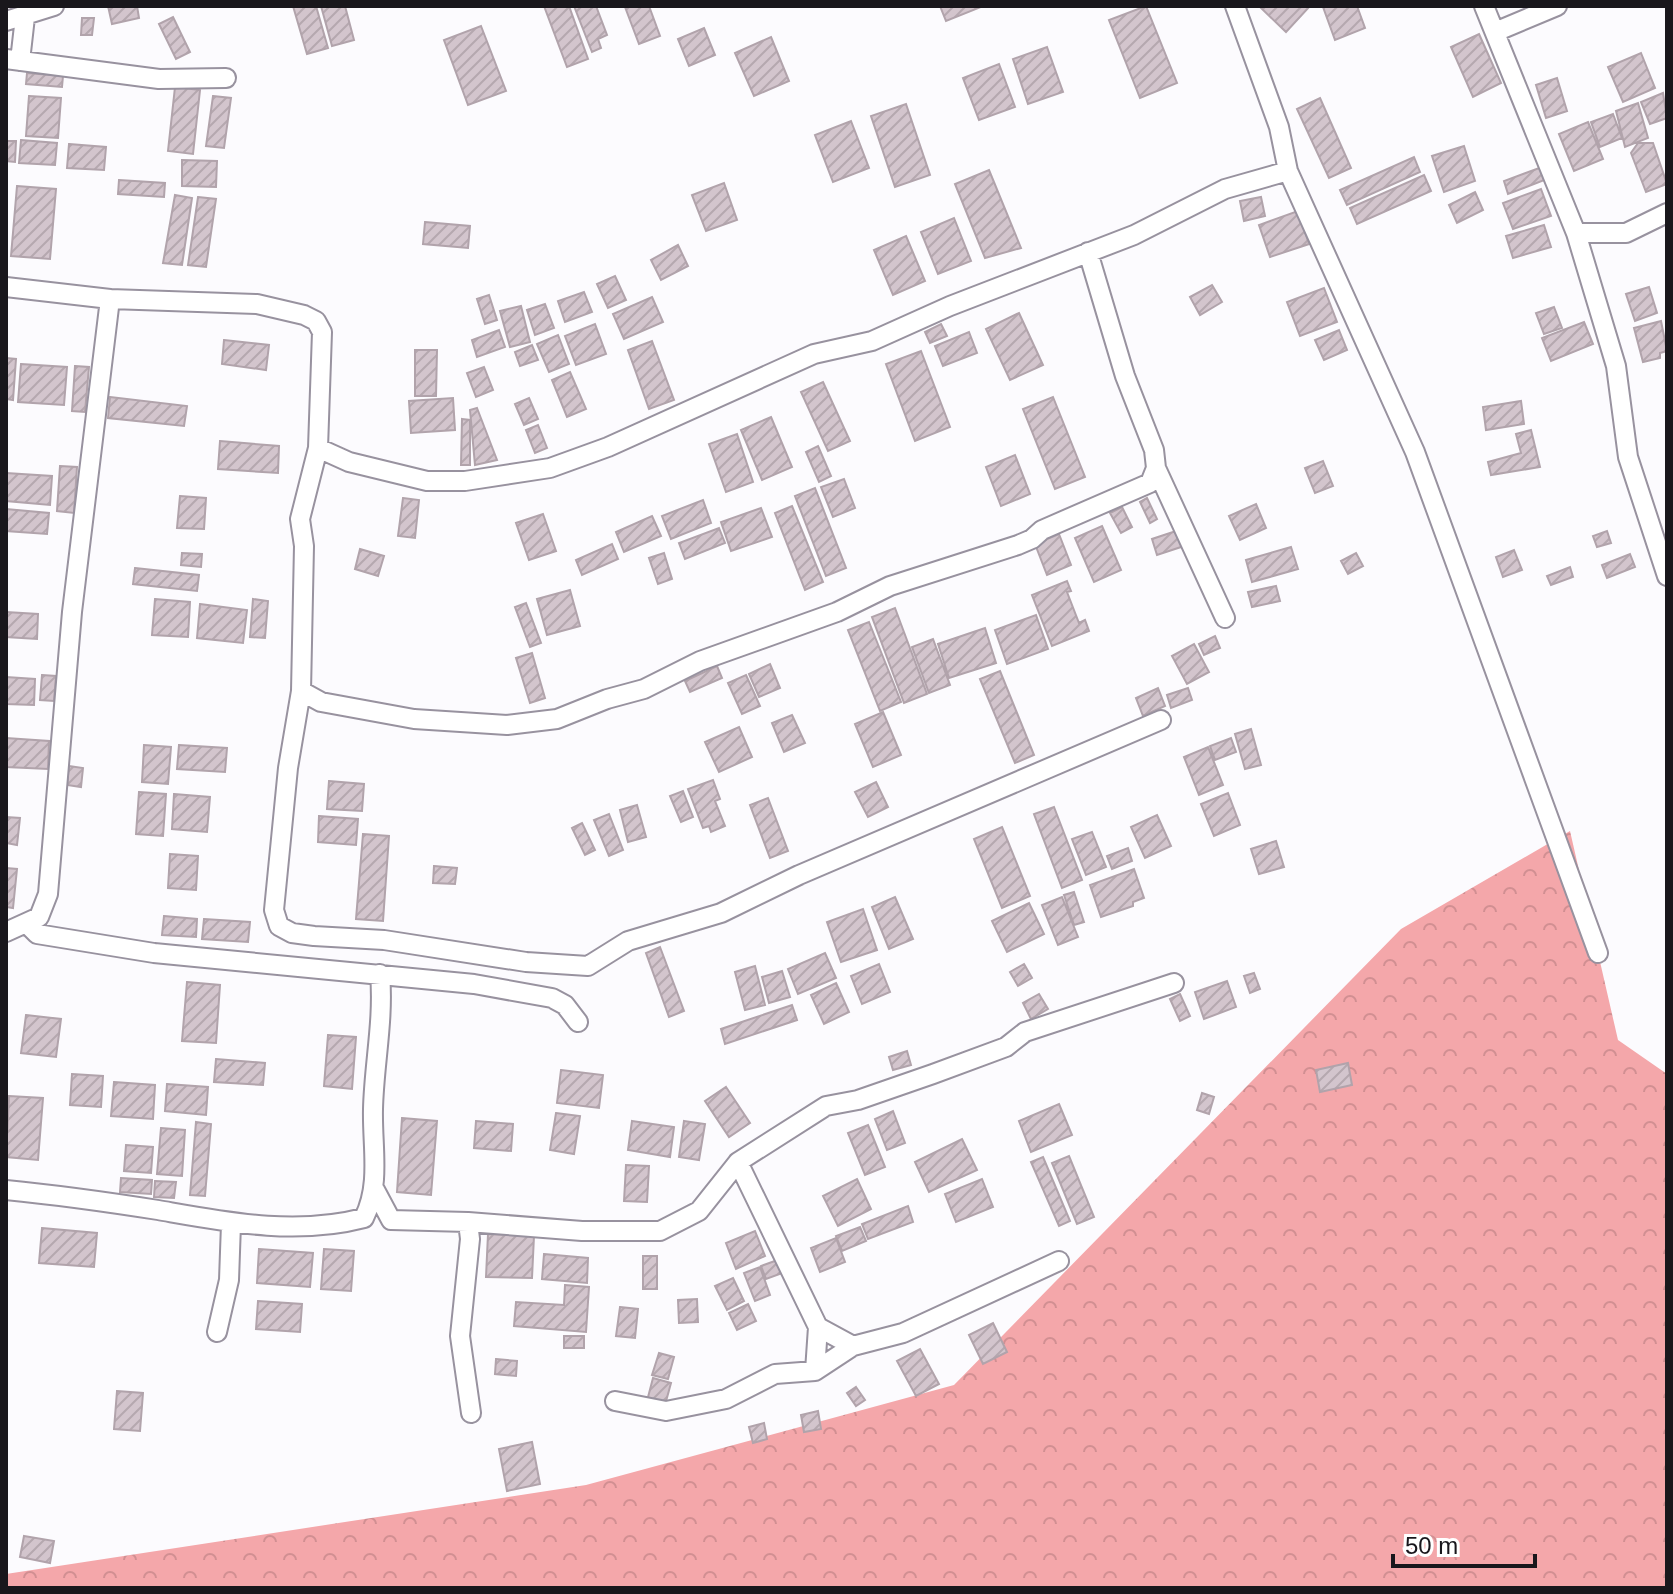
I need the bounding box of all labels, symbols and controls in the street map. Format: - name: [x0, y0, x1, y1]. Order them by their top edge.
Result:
- scale bar: [1393, 1518, 1535, 1568]
- text: 50 m: [1405, 1532, 1458, 1559]

